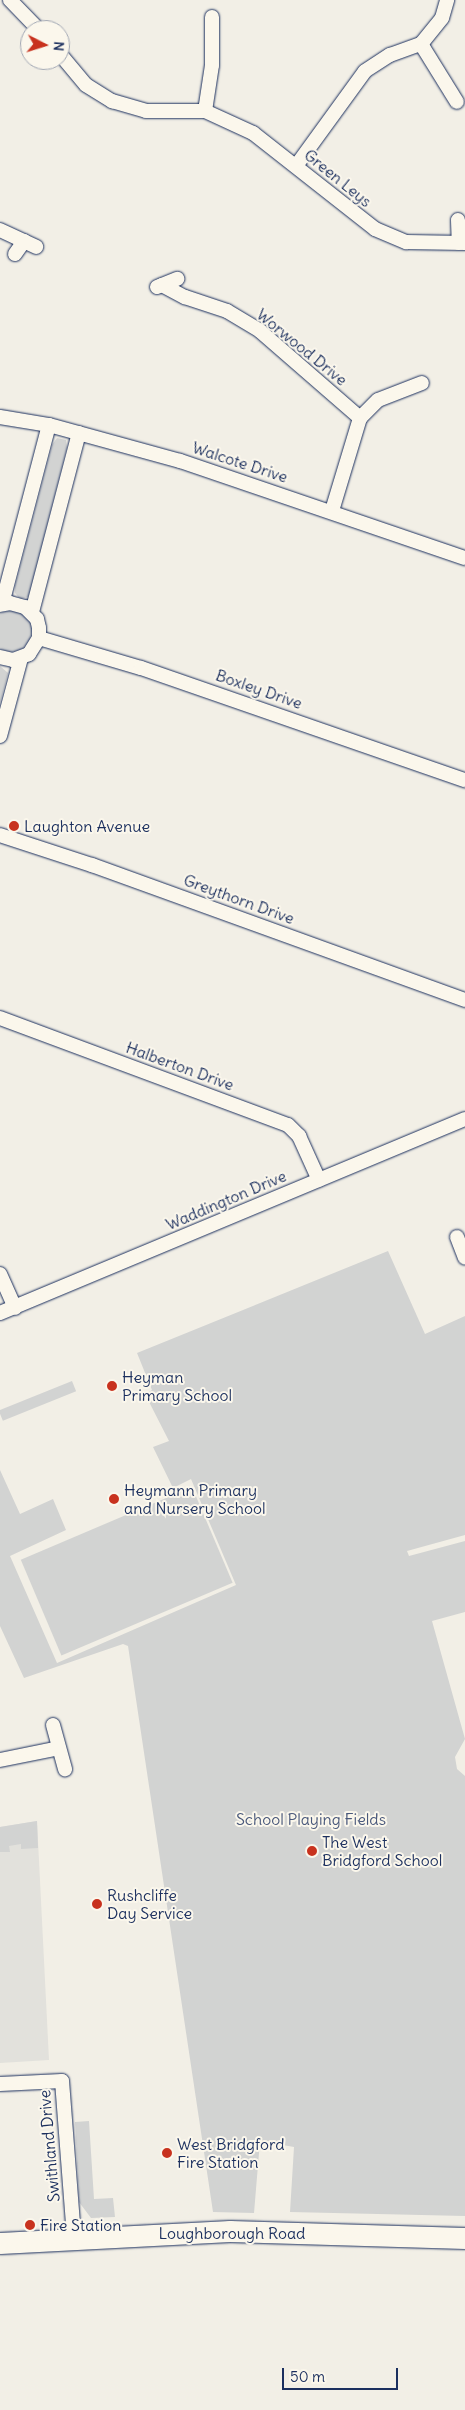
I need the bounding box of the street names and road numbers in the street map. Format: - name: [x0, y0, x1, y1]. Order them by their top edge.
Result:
- street label: Green Leys: [300, 145, 376, 211]
- street label: Worwood Drive: [253, 305, 351, 389]
- street label: Walcote Drive: [190, 438, 290, 486]
- street label: Boxley Drive: [213, 665, 305, 713]
- street label: Greythorn Drive: [181, 870, 297, 928]
- street label: Halberton Drive: [123, 1038, 237, 1094]
- street label: Waddington Drive: [163, 1166, 289, 1234]
- street label: Swithland Drive: [35, 2089, 63, 2203]
- street label: Loughborough Road: [159, 2223, 305, 2243]

